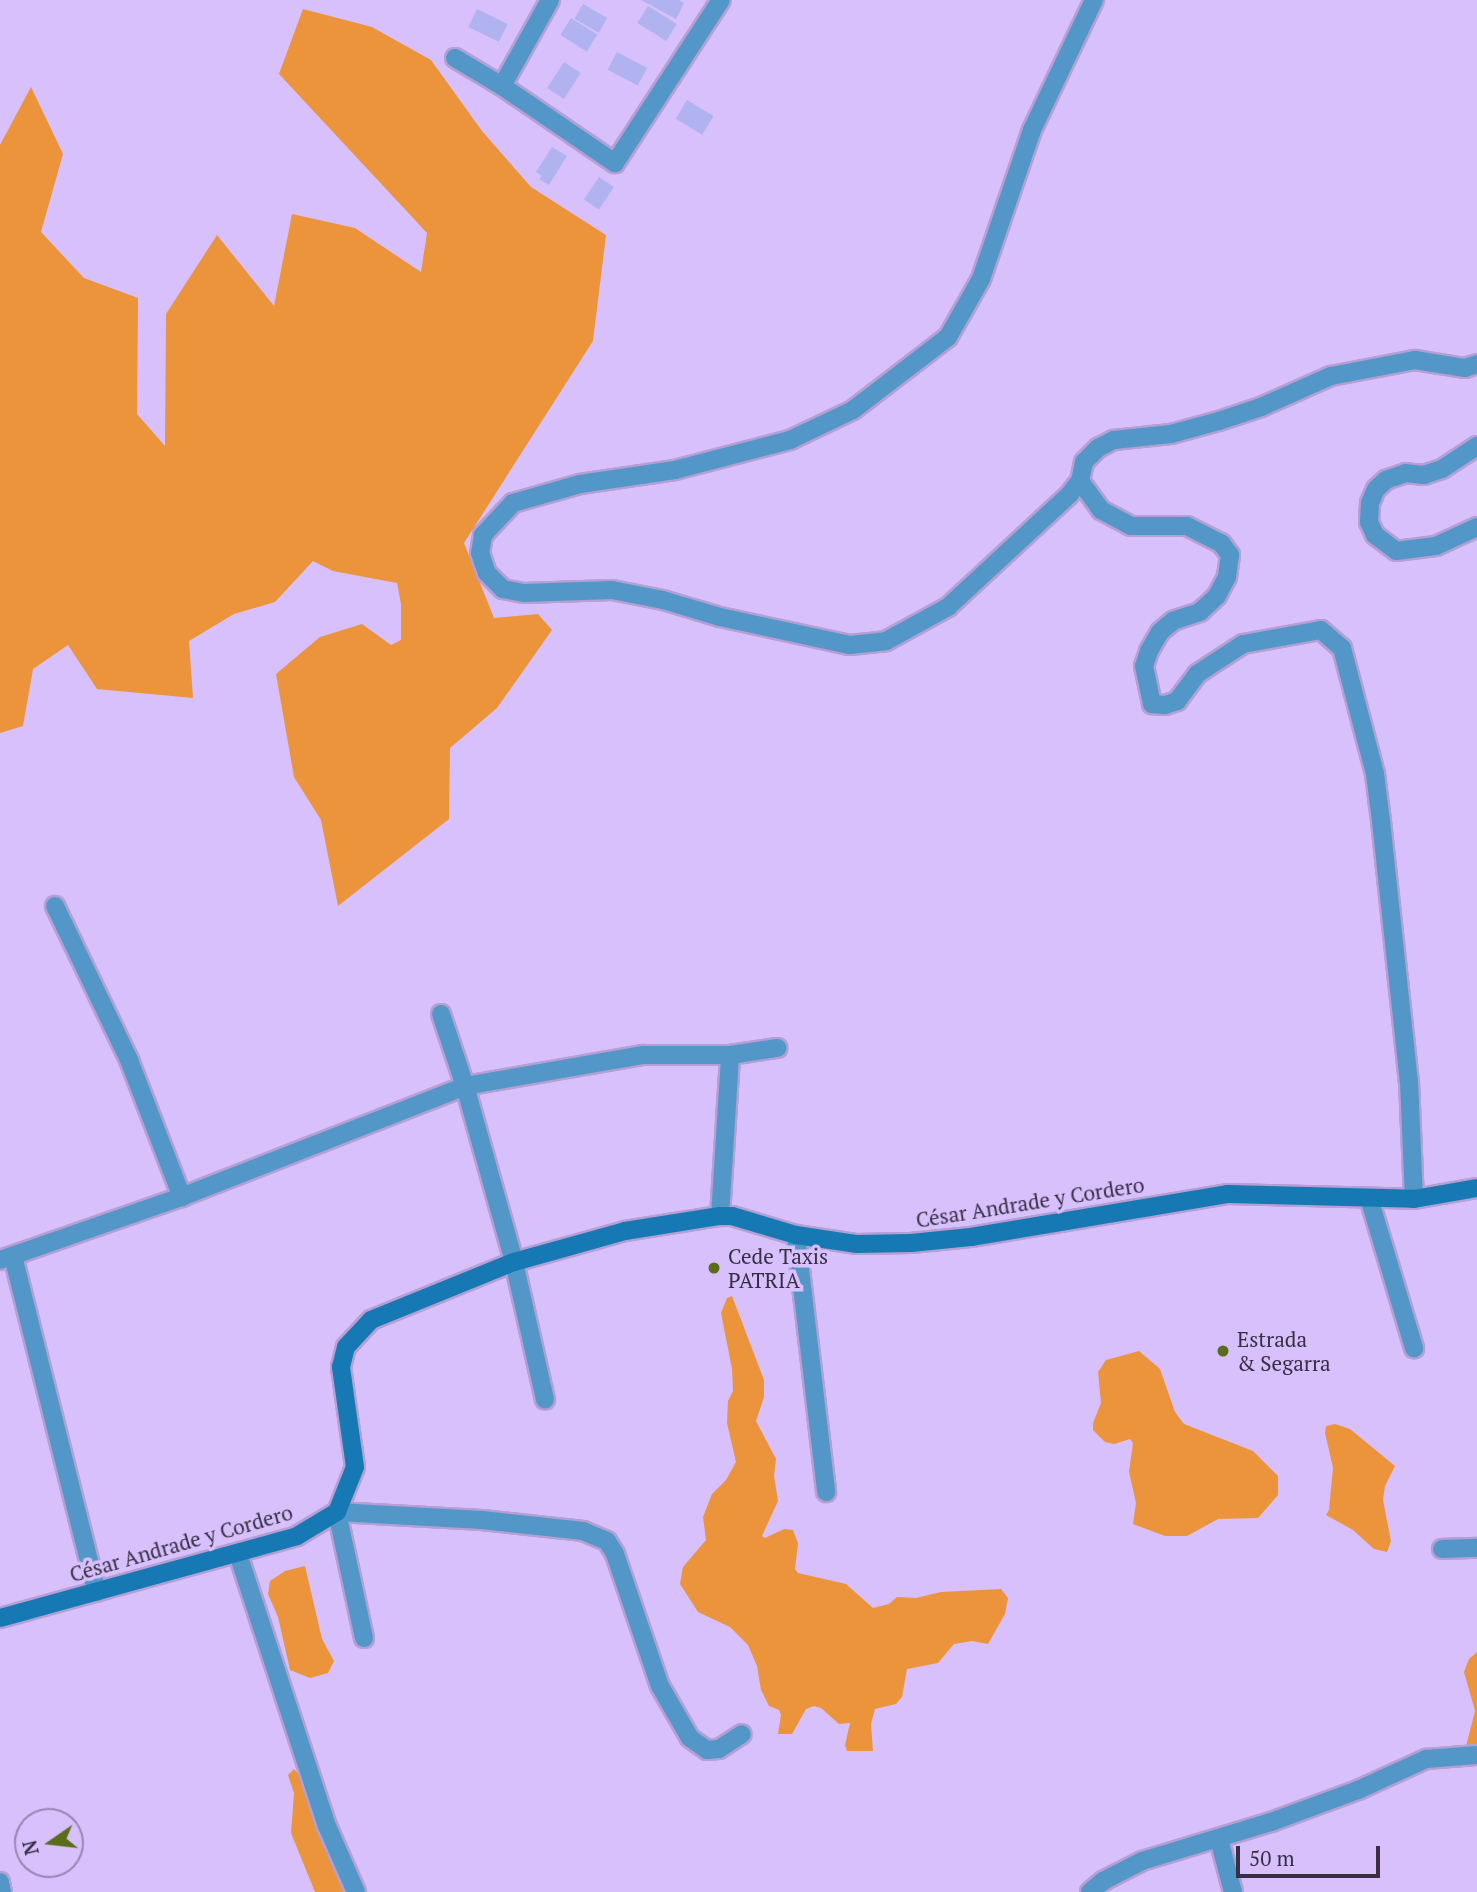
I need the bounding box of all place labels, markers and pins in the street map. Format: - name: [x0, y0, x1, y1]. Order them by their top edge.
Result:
- place label: Cede Taxis PATRIA: [728, 1243, 828, 1293]
- marker: Cede Taxis PATRIA: [706, 1260, 722, 1276]
- place label: Estrada & Segarra: [1237, 1326, 1331, 1376]
- marker: Estrada & Segarra: [1215, 1343, 1231, 1359]

